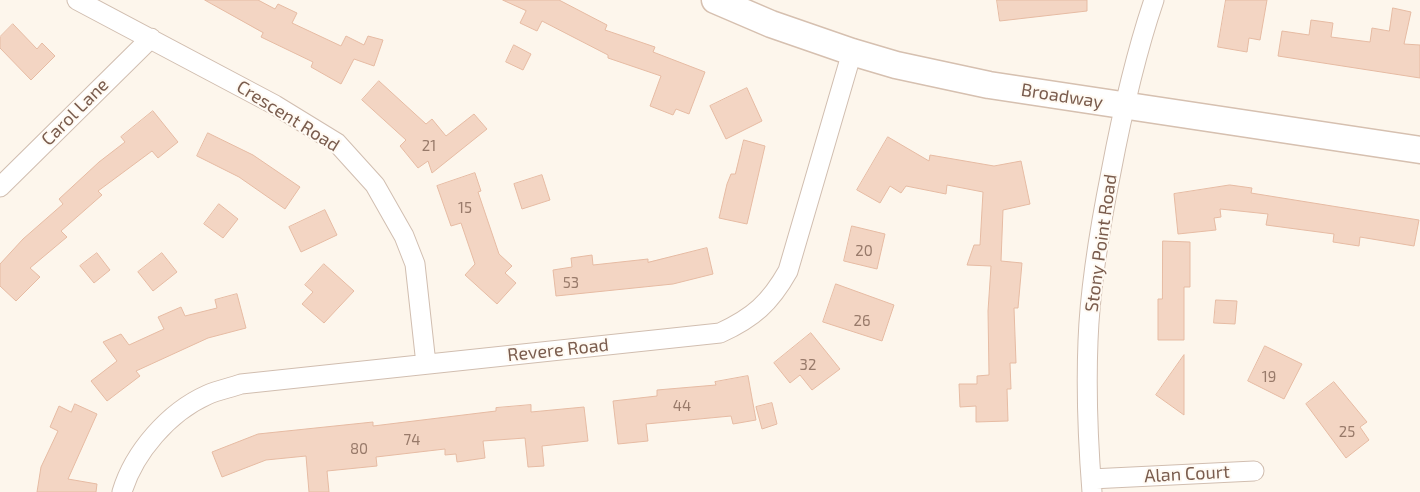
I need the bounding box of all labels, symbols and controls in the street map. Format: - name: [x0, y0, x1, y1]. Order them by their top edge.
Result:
- street label: Carol Lane: [37, 74, 113, 150]
- street label: Crescent Road: [233, 76, 343, 156]
- street label: Broadway: [1019, 79, 1105, 113]
- house number: 21: [422, 137, 436, 155]
- street label: Stony Point Road: [1081, 173, 1121, 313]
- house number: 15: [458, 199, 472, 217]
- house number: 20: [855, 242, 873, 260]
- house number: 53: [563, 274, 579, 292]
- house number: 26: [853, 312, 871, 330]
- street label: Revere Road: [506, 334, 610, 366]
- house number: 32: [800, 356, 816, 374]
- house number: 19: [1262, 368, 1276, 386]
- house number: 44: [673, 397, 691, 415]
- house number: 25: [1339, 423, 1355, 441]
- house number: 74: [404, 431, 420, 449]
- house number: 80: [350, 440, 368, 458]
- street label: Alan Court: [1144, 461, 1230, 487]

